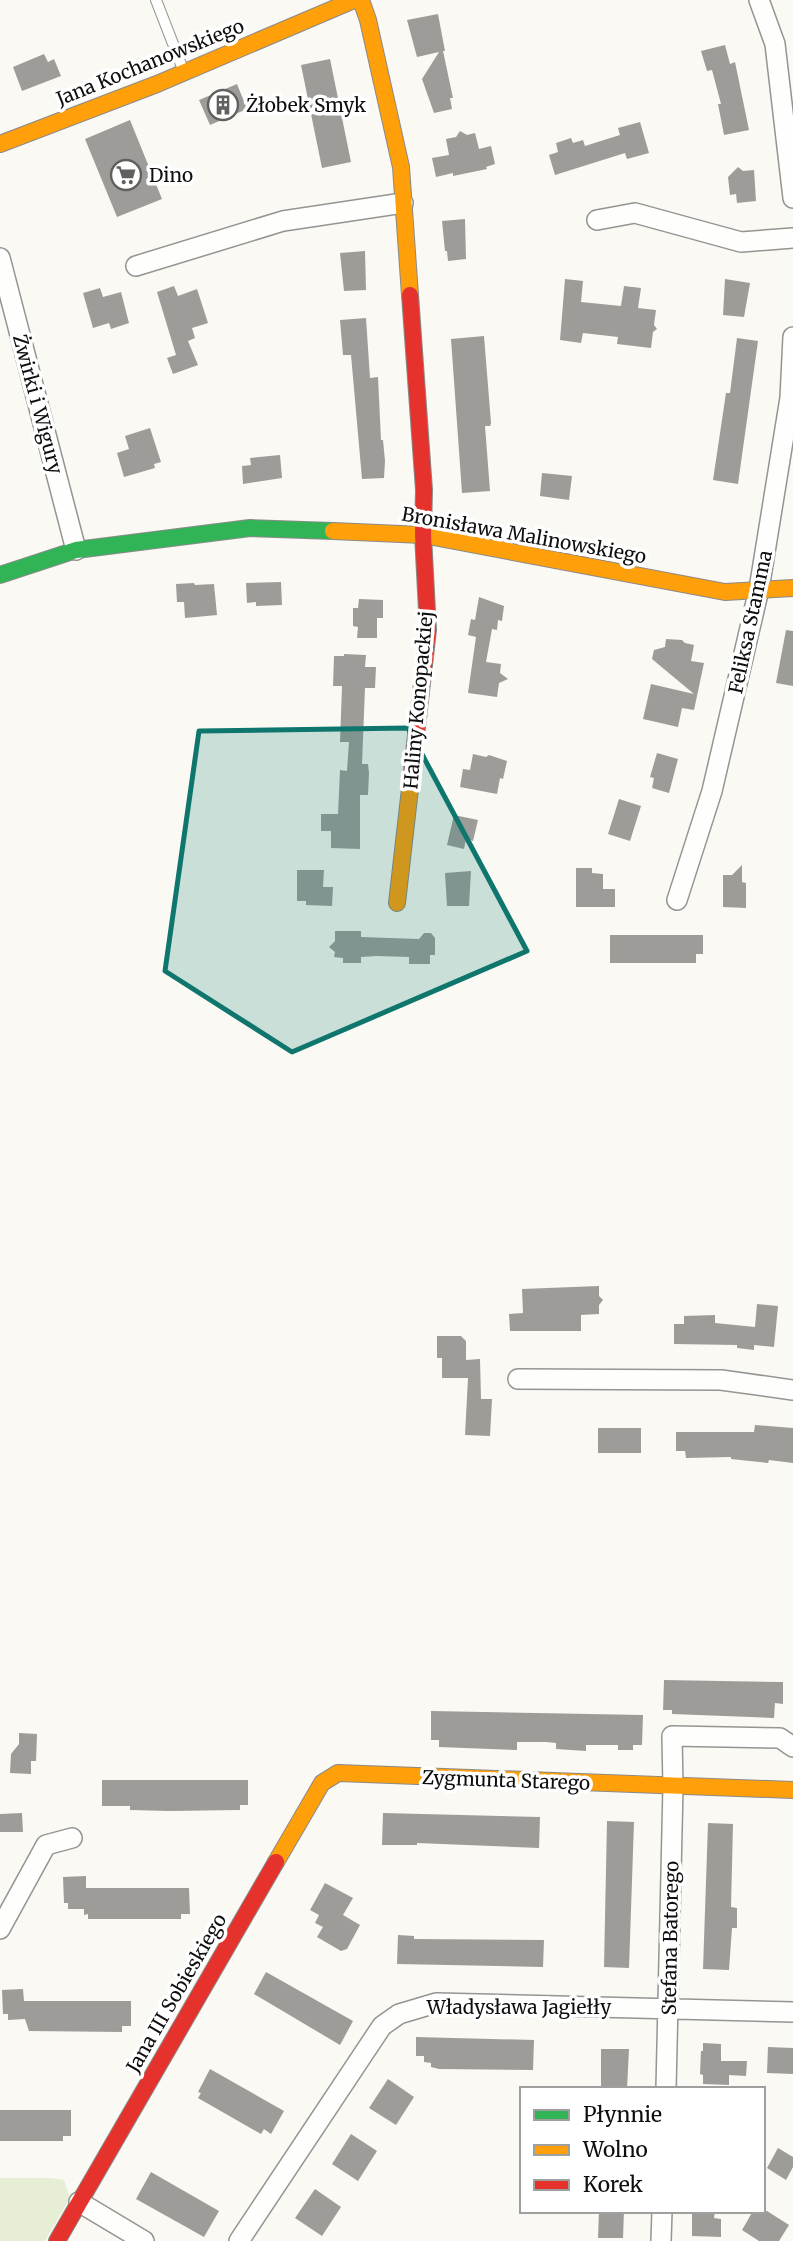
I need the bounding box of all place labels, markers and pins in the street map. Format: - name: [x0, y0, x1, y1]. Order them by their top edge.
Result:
- building icon: Żłobek Smyk: [206, 88, 240, 122]
- place label: Żłobek Smyk: [246, 93, 366, 117]
- supermarket icon: Dino: [109, 158, 143, 192]
- place label: Dino: [149, 163, 193, 187]

